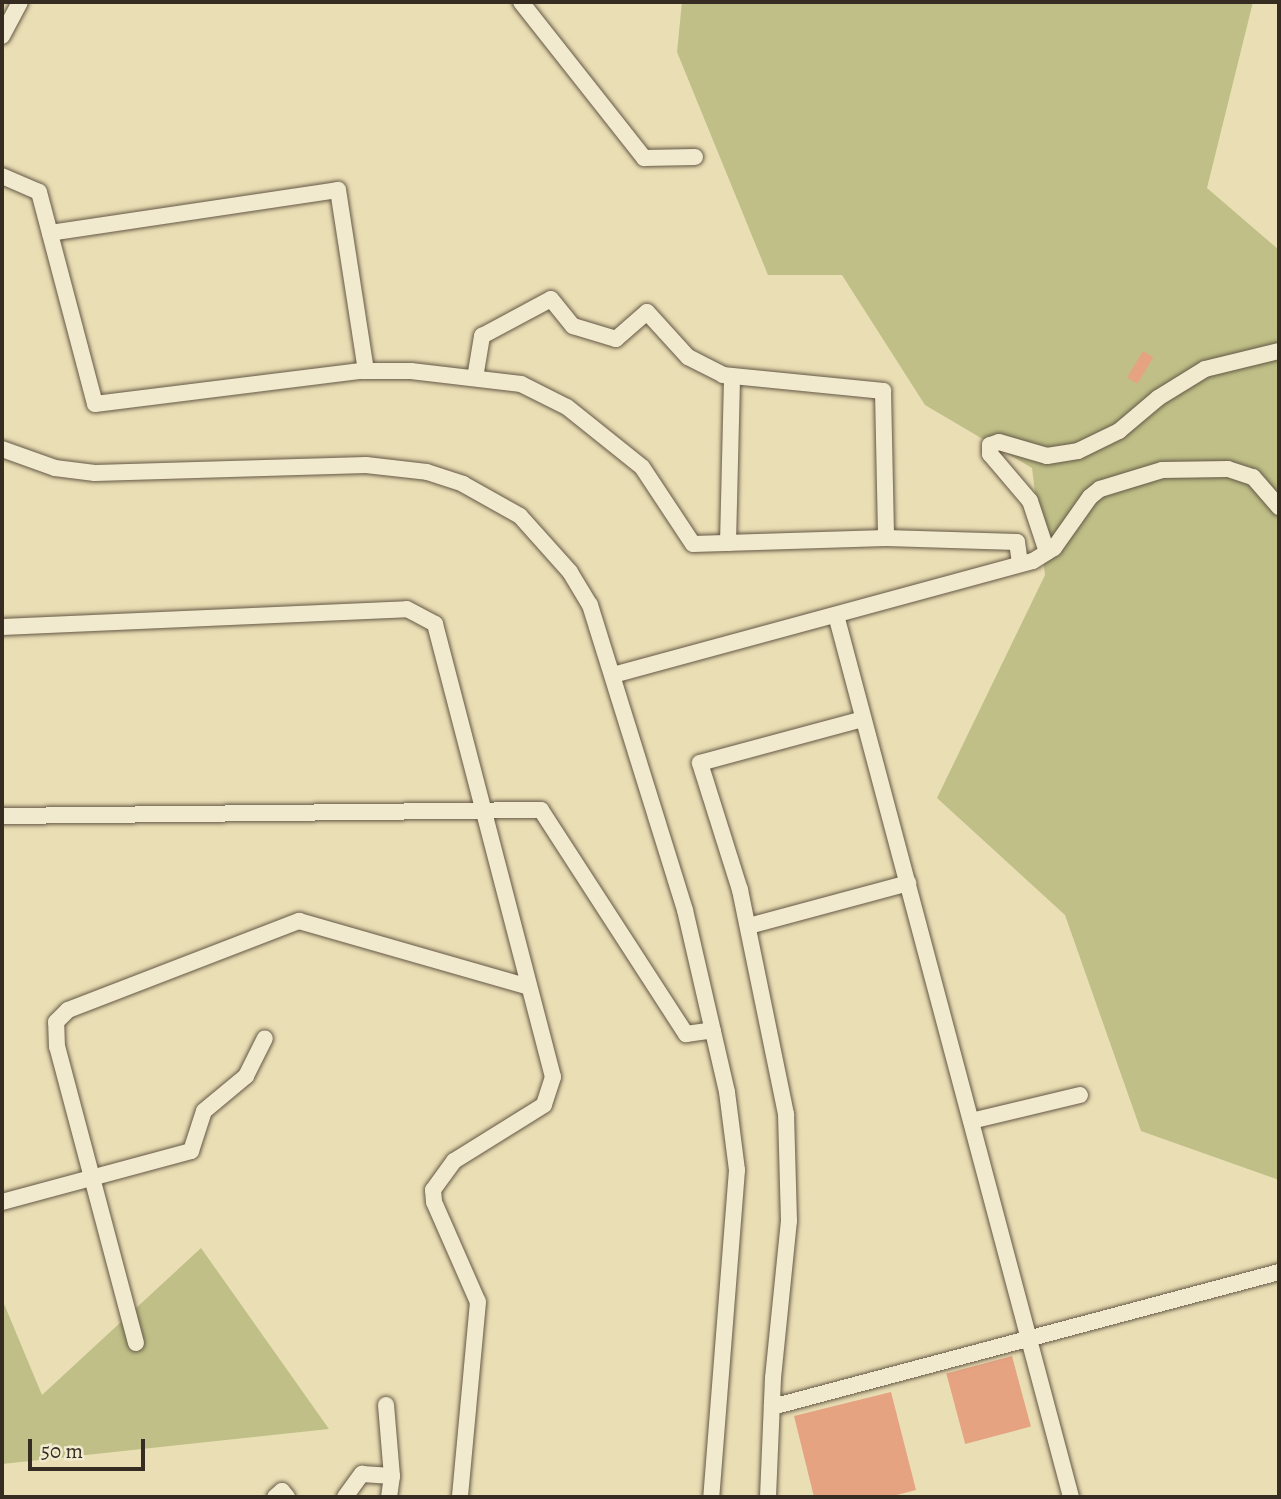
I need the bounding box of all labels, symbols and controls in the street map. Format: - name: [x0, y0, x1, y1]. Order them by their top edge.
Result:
- scale bar: [32, 1426, 149, 1470]
- text: 50 m: [41, 1437, 83, 1465]

